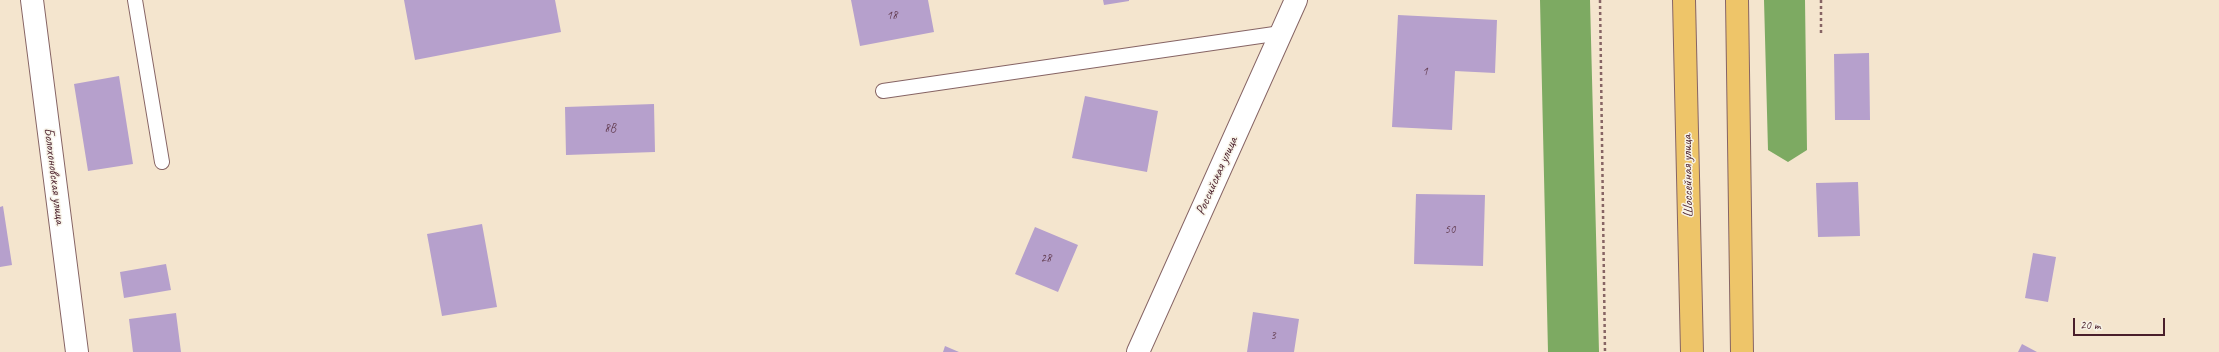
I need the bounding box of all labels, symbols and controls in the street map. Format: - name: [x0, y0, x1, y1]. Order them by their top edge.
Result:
- house number: 18: [887, 9, 897, 23]
- house number: 1: [1422, 65, 1428, 79]
- house number: 8В: [604, 122, 616, 136]
- street label: Болохоновская улица: [40, 127, 68, 225]
- street label: Российская улица: [1192, 134, 1242, 218]
- street label: Шоссейная улица: [1679, 134, 1697, 218]
- house number: 50: [1445, 223, 1455, 237]
- house number: 28: [1041, 252, 1051, 266]
- scale bar: [2075, 310, 2167, 336]
- text: 20 m: [2080, 317, 2100, 333]
- house number: 3: [1270, 329, 1276, 343]

